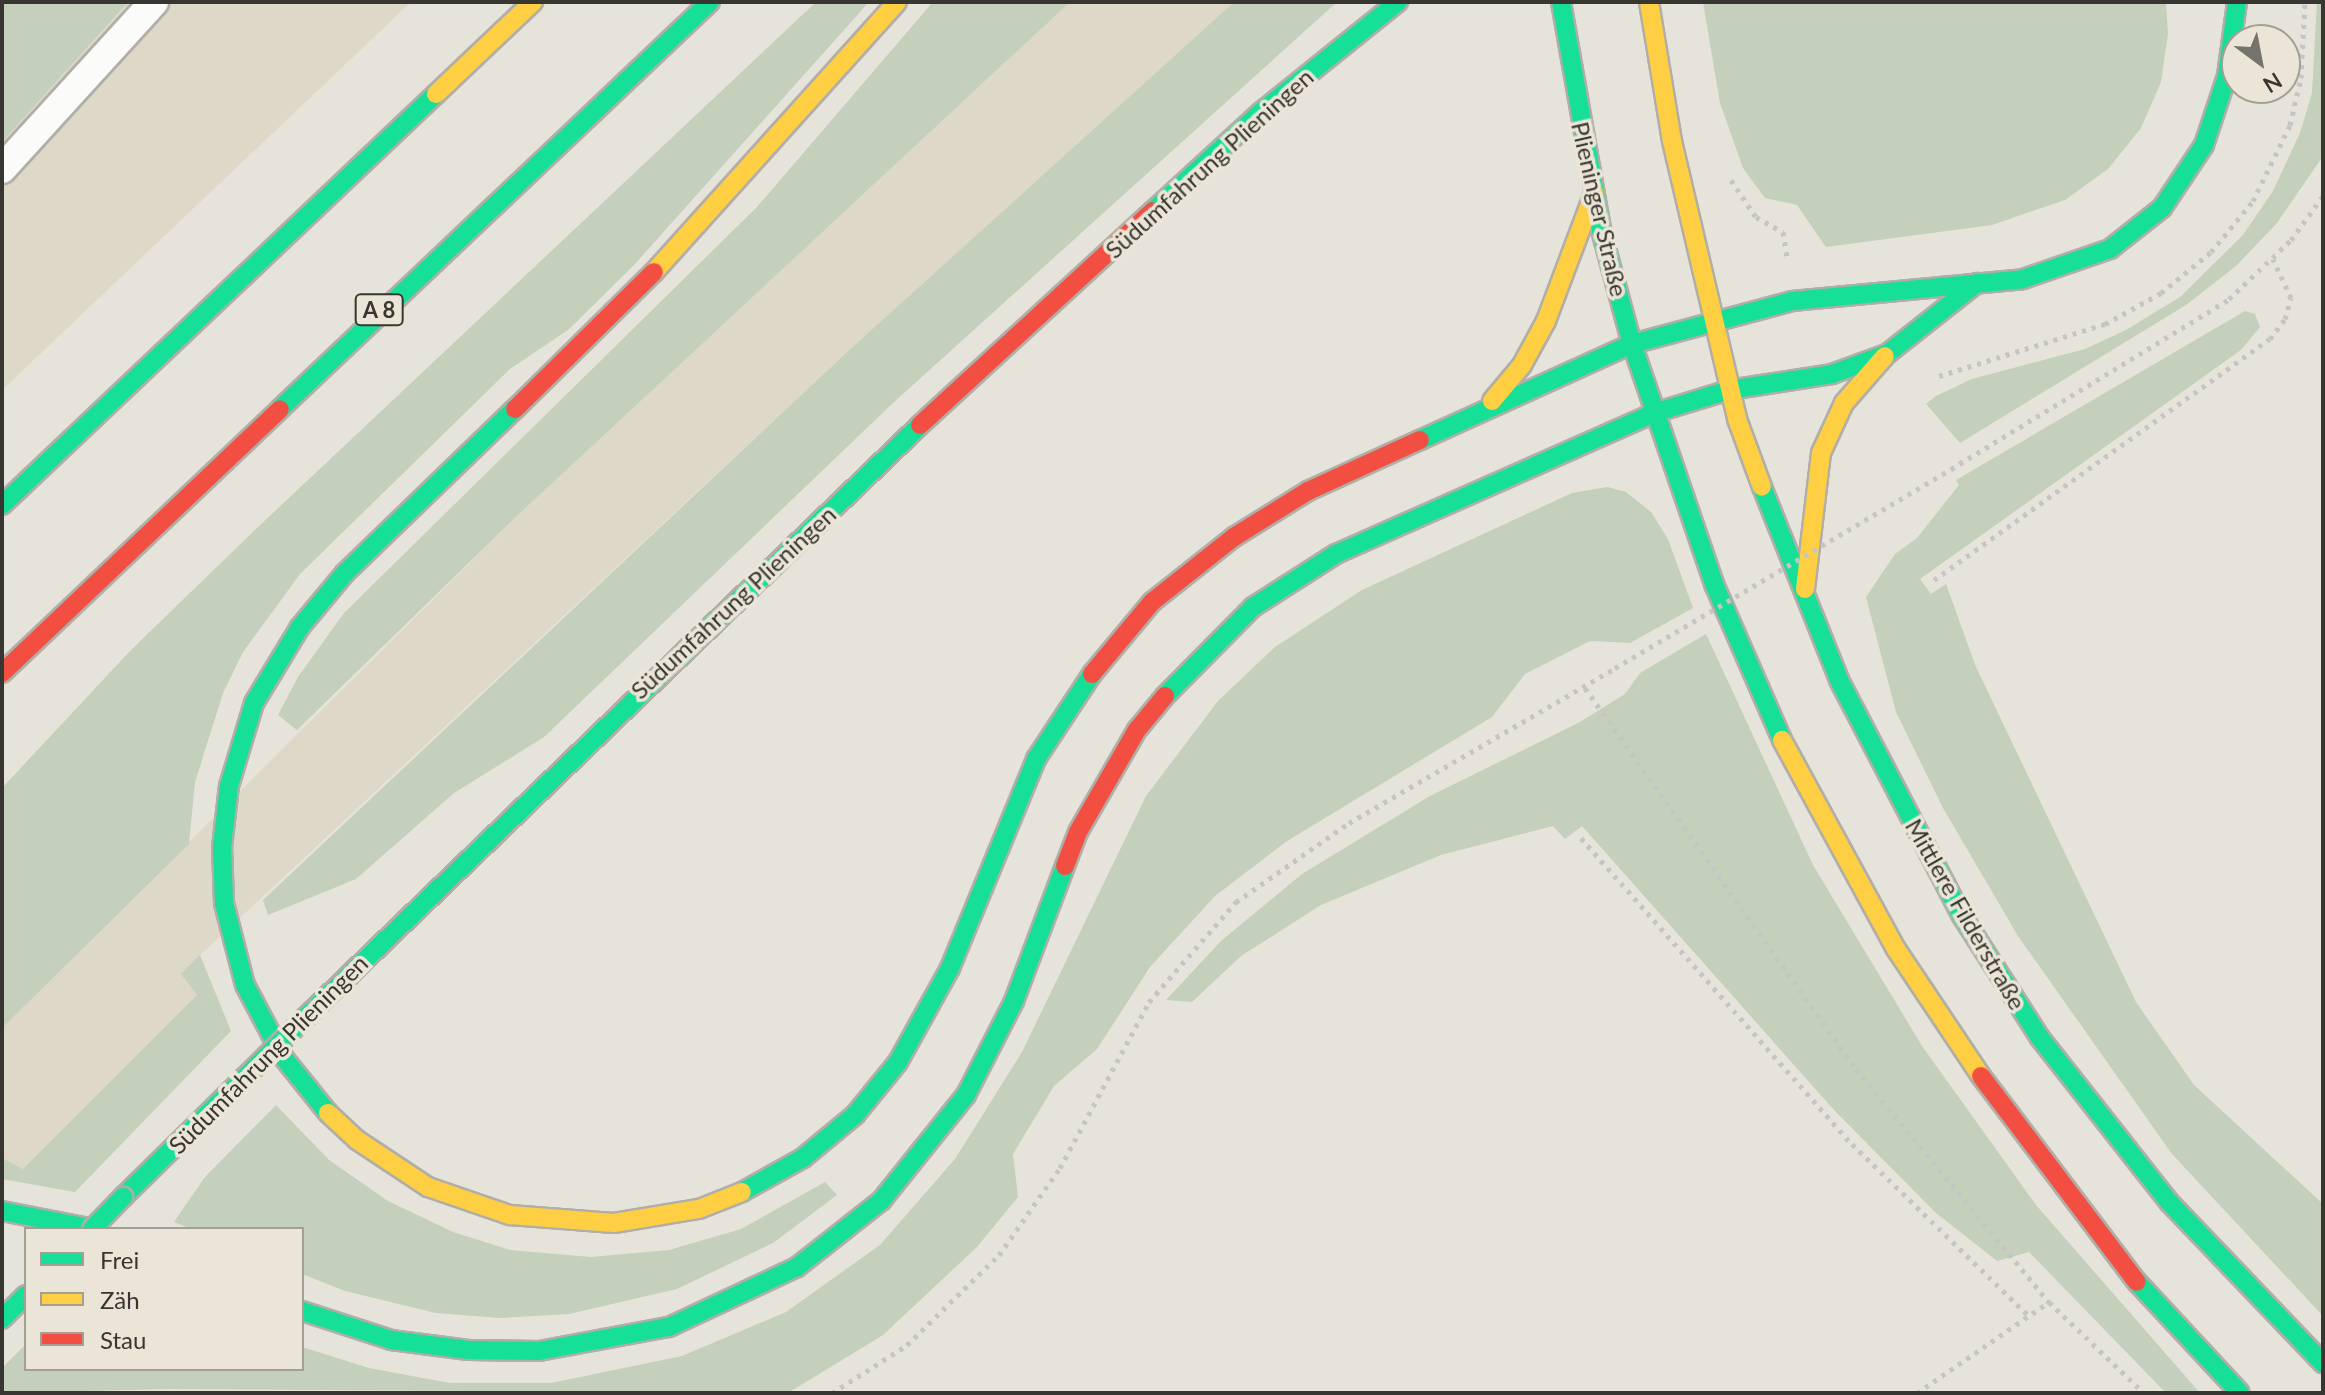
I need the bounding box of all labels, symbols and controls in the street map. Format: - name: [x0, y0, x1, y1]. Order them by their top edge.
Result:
- north arrow: [2221, 24, 2301, 104]
- street label: Südumfahrung Plieningen: [1099, 62, 1319, 264]
- text: N: [2259, 67, 2287, 99]
- street label: Plieninger Straße: [1566, 119, 1634, 299]
- road number: A 8: [353, 292, 405, 328]
- street label: Südumfahrung Plieningen: [625, 500, 841, 704]
- street label: Mittlere Filderstraße: [1900, 814, 2032, 1014]
- street label: Südumfahrung Plieningen: [162, 948, 374, 1160]
- legend: [24, 1227, 304, 1371]
- text: Frei: [100, 1245, 139, 1274]
- text: Zäh: [100, 1285, 140, 1314]
- text: Stau: [100, 1325, 146, 1354]

